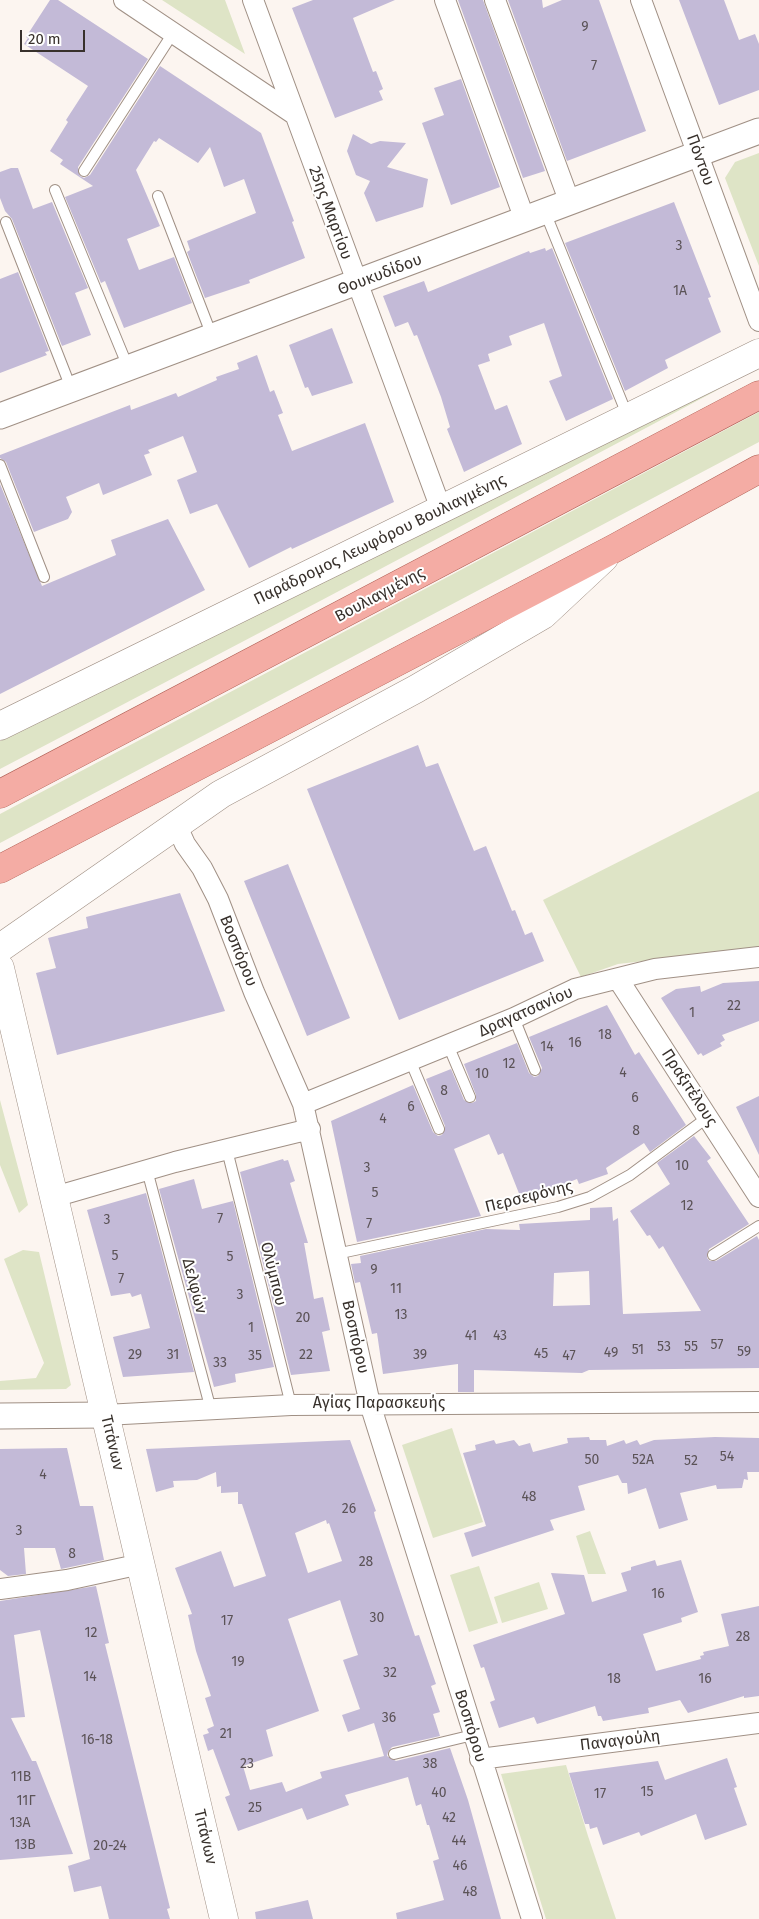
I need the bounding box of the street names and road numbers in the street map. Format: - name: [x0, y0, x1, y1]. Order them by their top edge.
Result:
- street label: Πόντου: [682, 132, 718, 188]
- street label: 25ης Μαρτίου: [304, 164, 356, 262]
- street label: Θουκυδίδου: [335, 250, 425, 300]
- street label: Παράδρομος Λεωφόρου Βουλιαγμένης: [251, 470, 509, 610]
- street label: Βουλιαγμένης: [332, 563, 428, 627]
- street label: Βοσπόρου: [215, 913, 261, 989]
- street label: Δραγατσανίου: [476, 983, 576, 1041]
- street label: Πραξιτέλους: [657, 1046, 721, 1130]
- street label: Περσεφόνης: [483, 1177, 575, 1217]
- street label: Ολύμπου: [256, 1240, 290, 1308]
- street label: Δελφών: [177, 1256, 211, 1316]
- street label: Βοσπόρου: [337, 1298, 373, 1376]
- street label: Αγίας Παρασκευής: [313, 1394, 445, 1414]
- street label: Τιτάνων: [96, 1414, 128, 1472]
- street label: Βοσπόρου: [450, 1687, 490, 1765]
- street label: Παναγούλη: [579, 1727, 661, 1755]
- street label: Τιτάνων: [189, 1808, 221, 1866]

